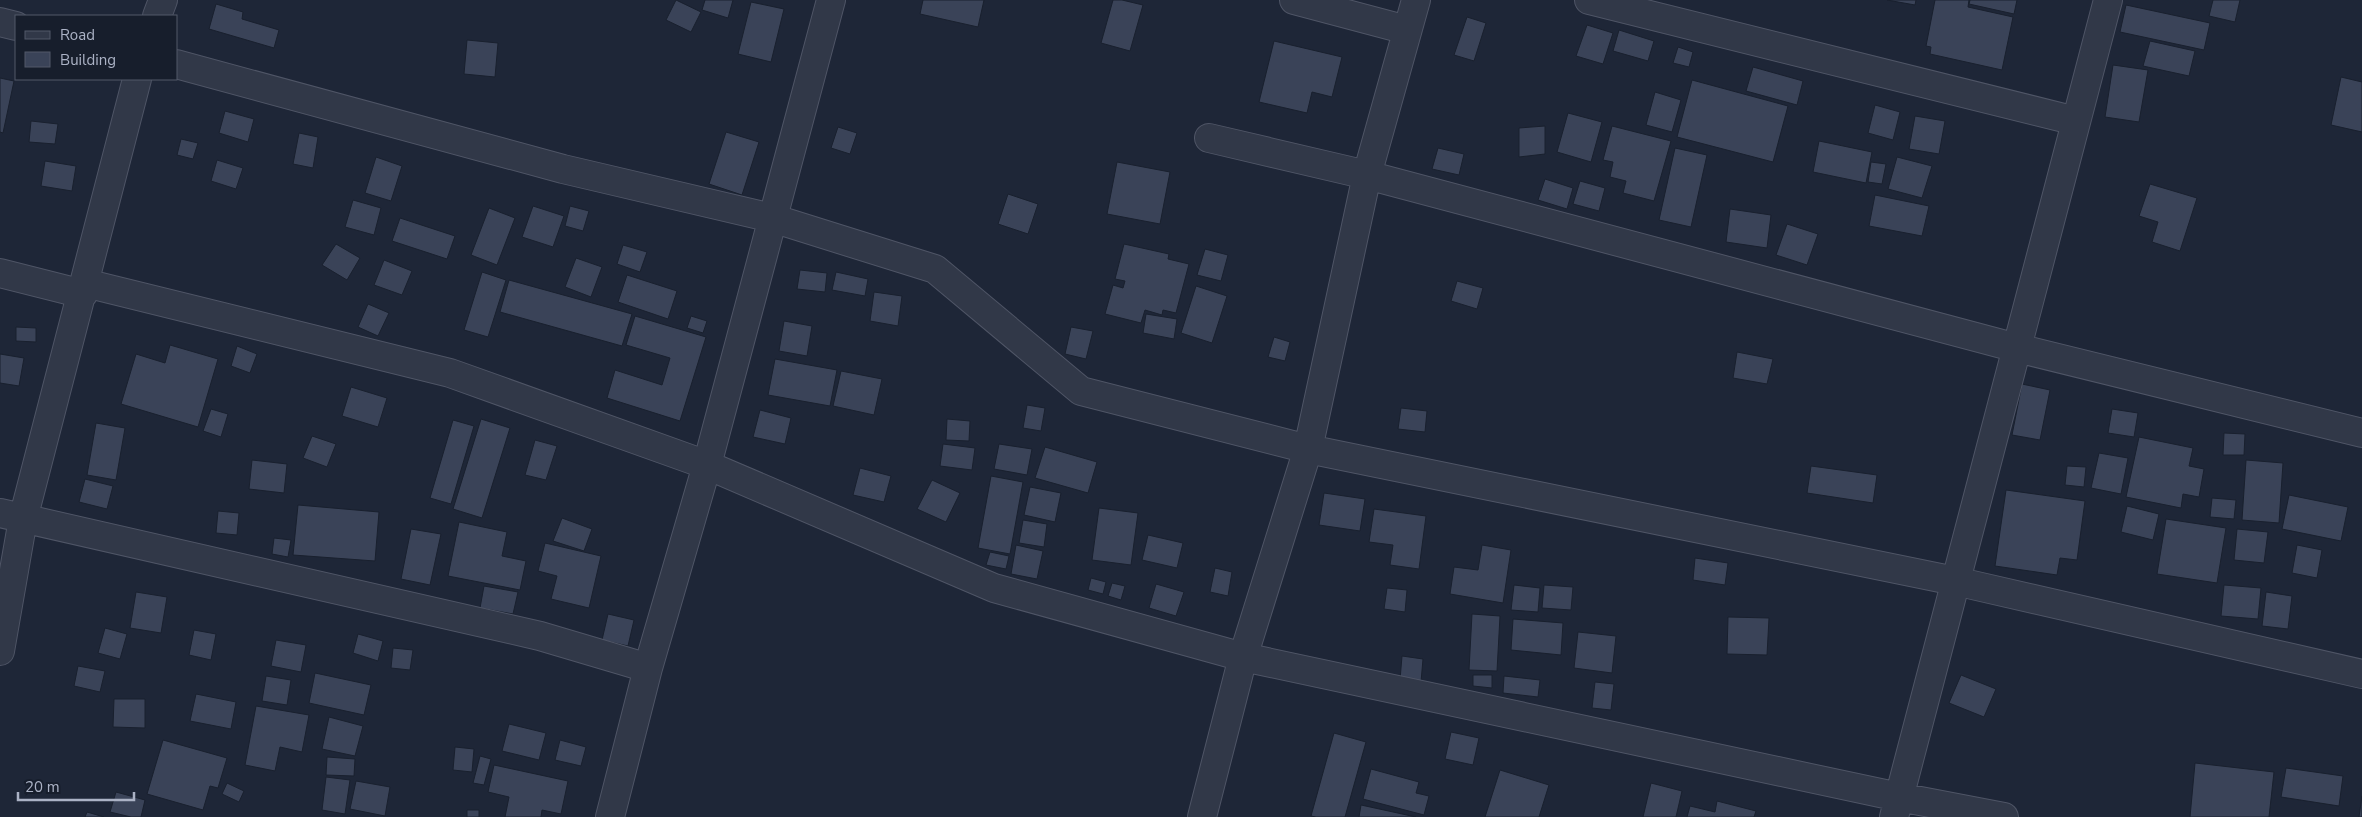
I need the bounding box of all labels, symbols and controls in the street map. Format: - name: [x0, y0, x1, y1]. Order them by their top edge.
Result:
- legend: [15, 15, 178, 80]
- text: Road: [60, 25, 95, 45]
- text: Building: [60, 50, 116, 70]
- scale bar: [18, 770, 134, 802]
- text: 20 m: [25, 777, 60, 797]

